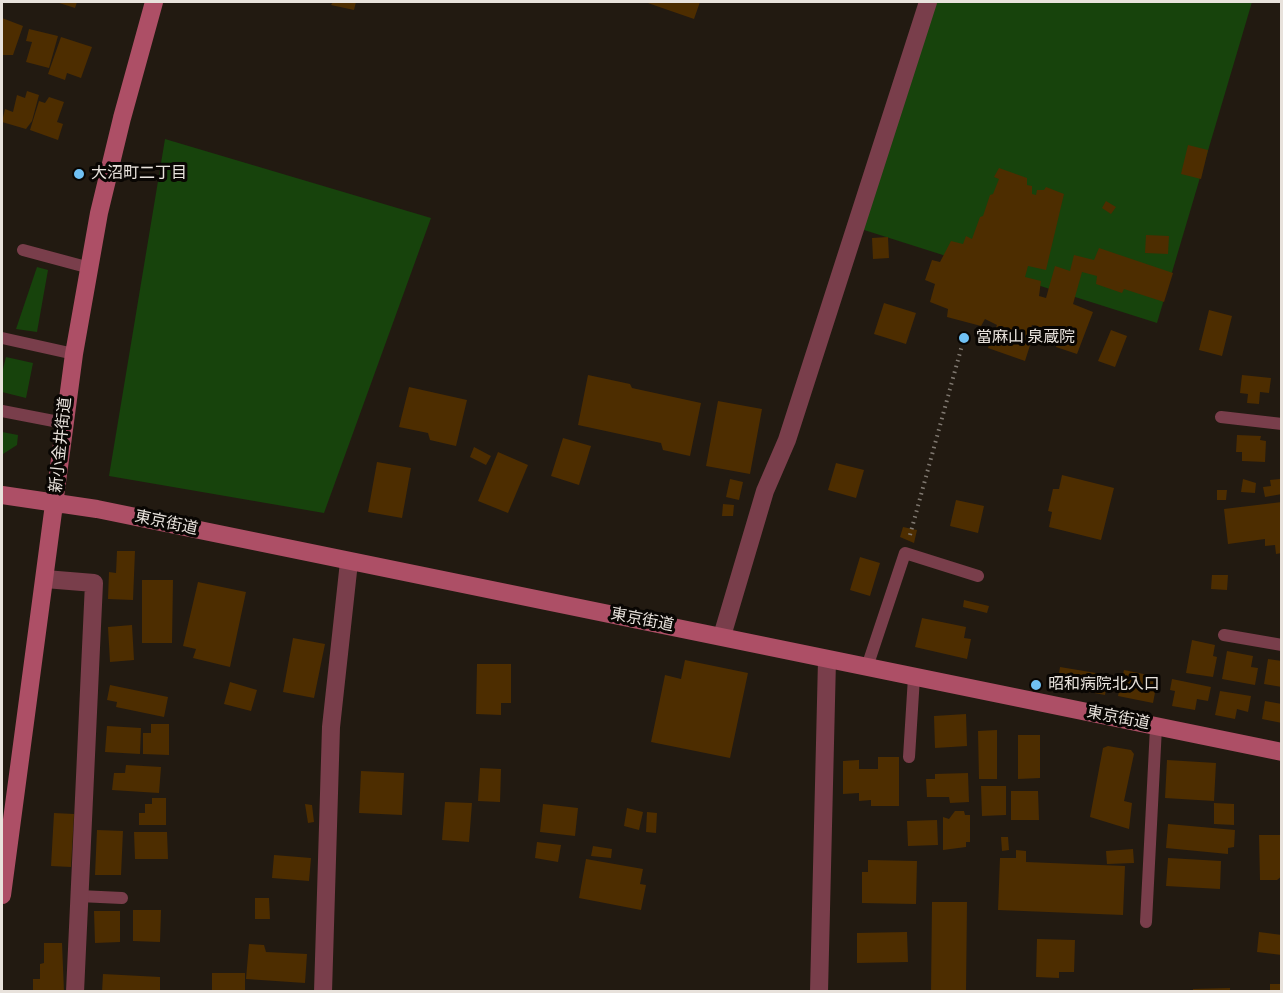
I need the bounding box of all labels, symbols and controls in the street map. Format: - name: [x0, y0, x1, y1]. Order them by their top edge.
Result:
- place label: 大沼町二丁目: [91, 164, 187, 184]
- marker: 大沼町二丁目: [72, 167, 86, 181]
- place label: 當麻山 泉蔵院: [976, 328, 1075, 348]
- marker: 當麻山 泉蔵院: [957, 331, 971, 345]
- street label: 新小金井街道: [47, 396, 77, 494]
- street label: 東京街道: [133, 508, 199, 540]
- street label: 東京街道: [609, 605, 675, 637]
- place label: 昭和病院北入口: [1048, 675, 1160, 695]
- marker: 昭和病院北入口: [1029, 678, 1043, 692]
- street label: 東京街道: [1085, 703, 1151, 735]

